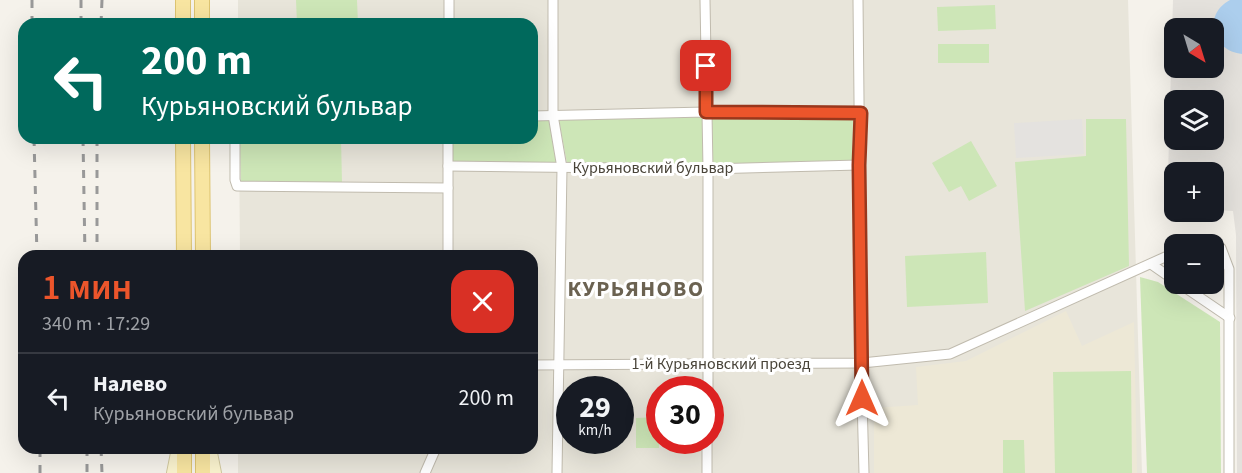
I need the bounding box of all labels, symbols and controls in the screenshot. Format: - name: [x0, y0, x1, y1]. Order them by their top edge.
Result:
- north arrow: [1164, 18, 1224, 78]
- map controls: [1164, 18, 1224, 294]
- text: 200 m: [141, 31, 252, 91]
- pin: [680, 40, 731, 91]
- icon: left: [42, 42, 120, 120]
- icon: arrive: [689, 49, 722, 82]
- text: Курьяновский бульвар: [141, 87, 413, 126]
- button: layers: [1164, 90, 1224, 150]
- street label: Курьяновский бульвар: [573, 157, 734, 179]
- button: +: [1164, 162, 1224, 222]
- button: −: [1164, 234, 1224, 294]
- text: 1 мин: [42, 262, 132, 313]
- button: close: [451, 270, 514, 333]
- district label: КУРЬЯНОВО: [568, 273, 704, 305]
- text: 340 m · 17:29: [42, 310, 150, 338]
- street label: 1-й Курьяновский проезд: [632, 353, 811, 375]
- position arrow: [830, 366, 894, 430]
- text: Налево: [93, 368, 167, 400]
- speed limit sign: 30: [646, 376, 724, 454]
- icon: left: [42, 382, 75, 415]
- text: 200 m: [459, 382, 514, 414]
- text: 29: [579, 386, 611, 429]
- text: Курьяновский бульвар: [93, 400, 294, 428]
- text: km/h: [578, 420, 612, 441]

